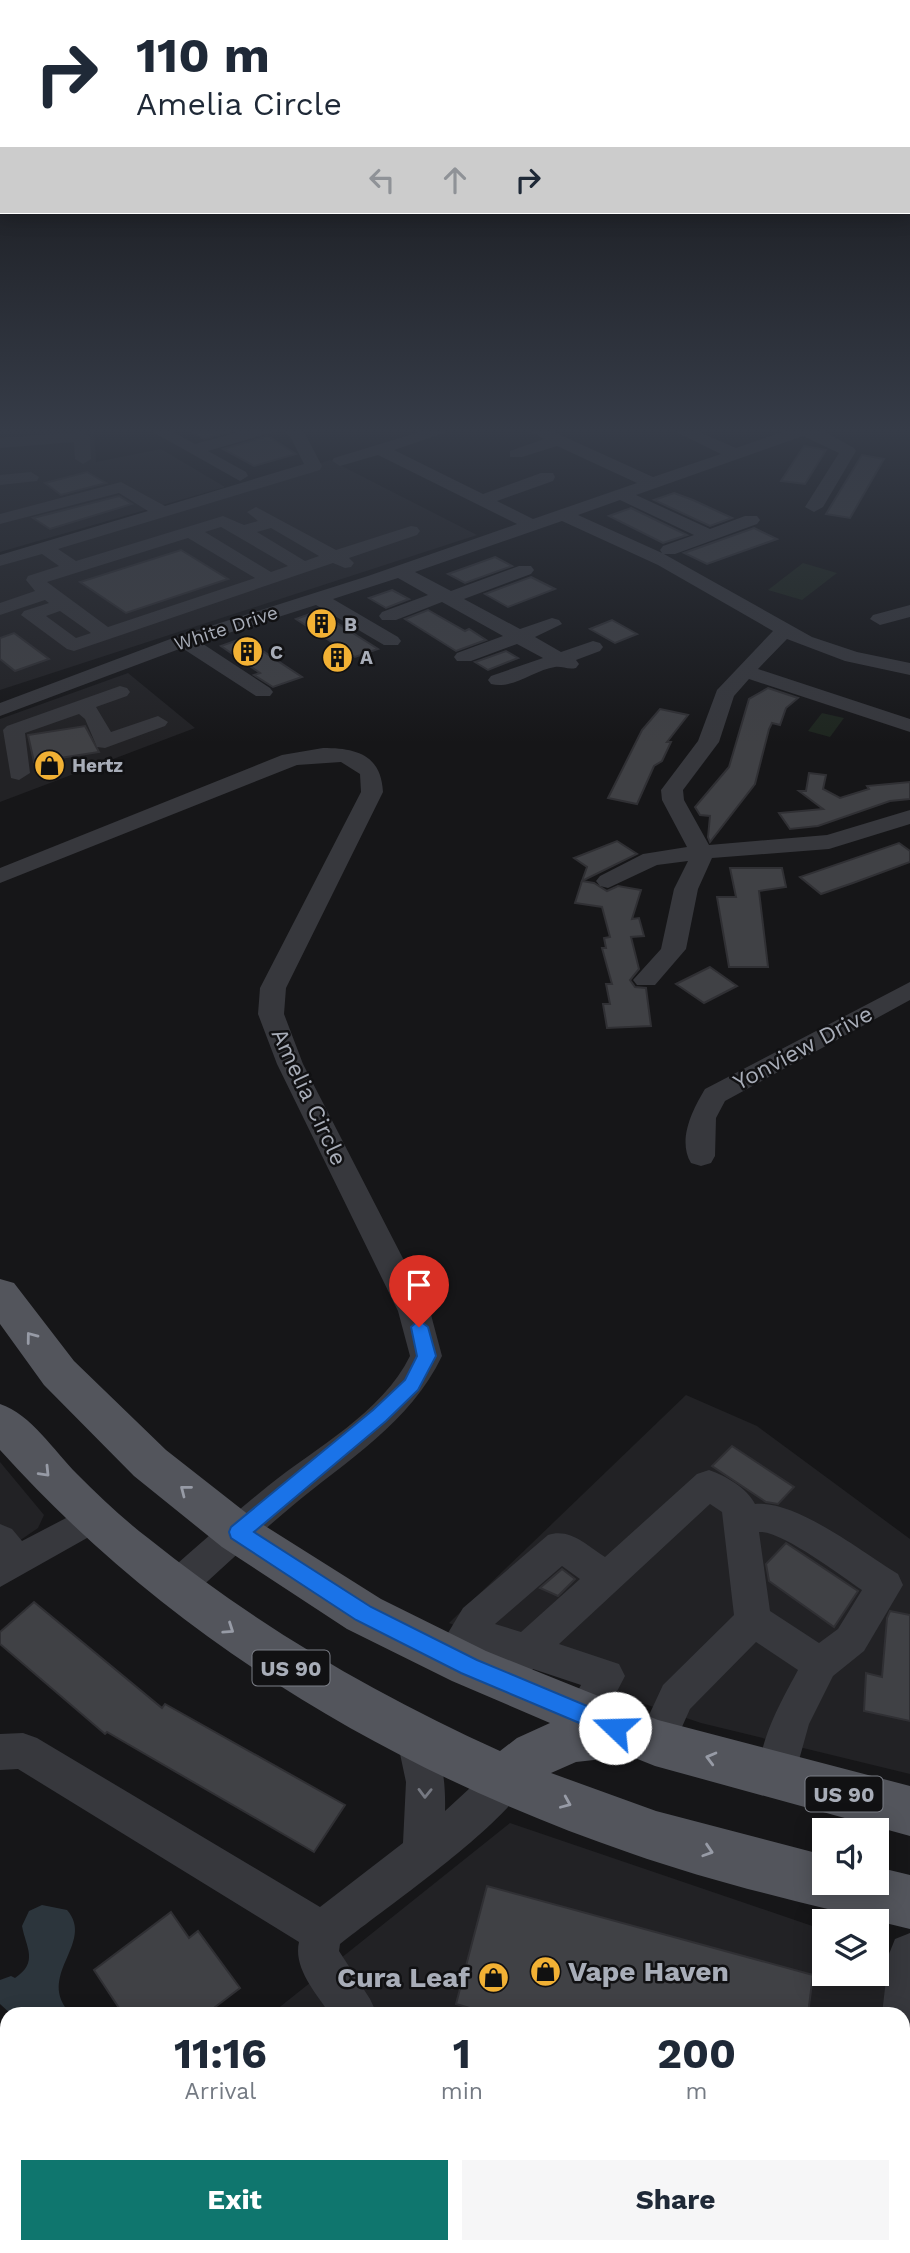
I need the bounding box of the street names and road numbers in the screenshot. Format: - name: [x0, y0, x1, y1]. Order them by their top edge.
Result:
- street label: White Drive: [171, 600, 281, 656]
- street label: Yonview Drive: [729, 1000, 877, 1096]
- street label: Amelia Circle: [265, 1024, 353, 1170]
- road number: US 90: [252, 1650, 330, 1686]
- road number: US 90: [806, 1776, 882, 1812]

